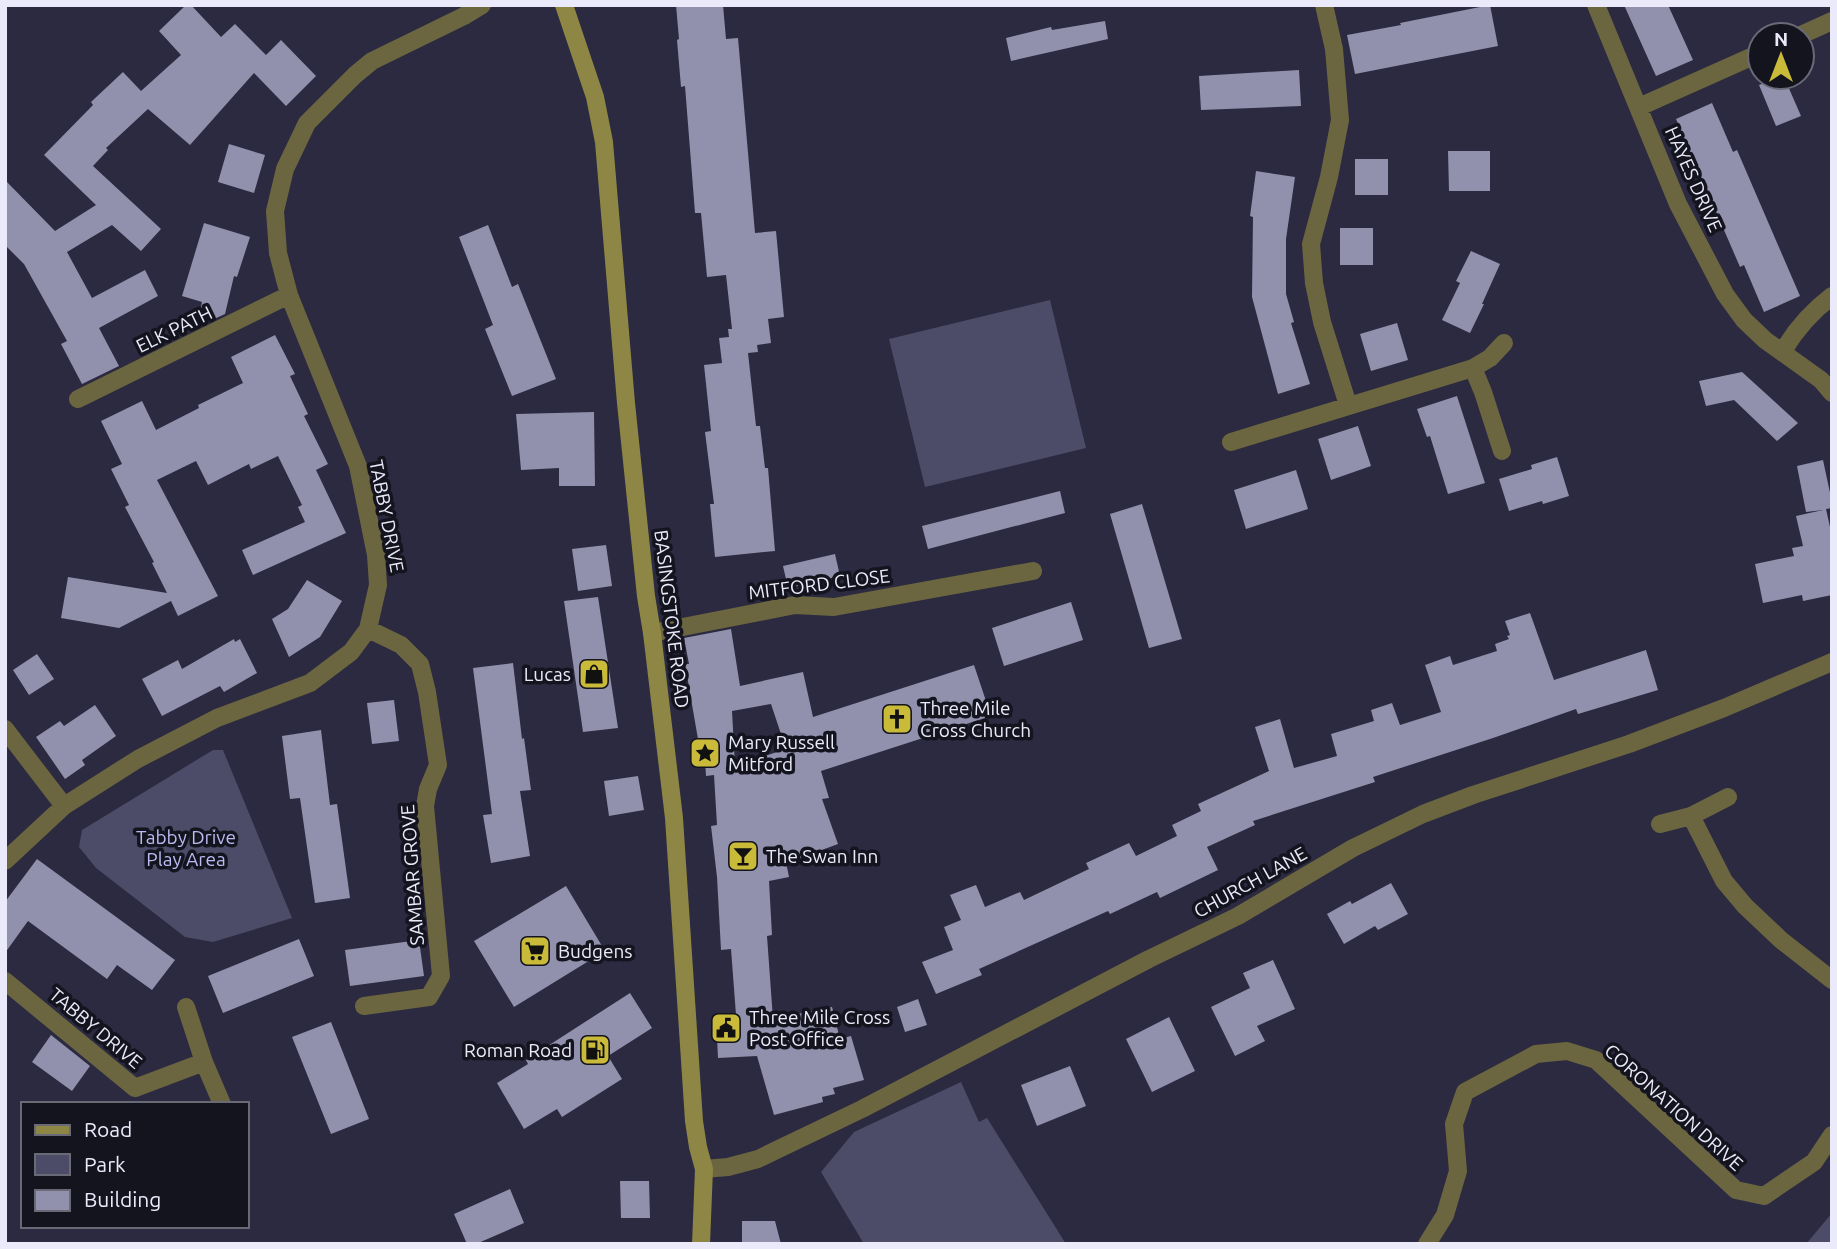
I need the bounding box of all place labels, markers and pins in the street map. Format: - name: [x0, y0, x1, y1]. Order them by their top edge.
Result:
- shop icon: Lucas: [577, 657, 611, 691]
- place label: Lucas: [524, 663, 571, 685]
- place label: Three Mile Cross Church: [920, 697, 1031, 741]
- church icon: Three Mile Cross Church: [880, 702, 914, 736]
- place label: Mary Russell Mitford: [728, 731, 835, 775]
- place icon: Mary Russell Mitford: [688, 736, 722, 770]
- bar icon: The Swan Inn: [726, 839, 760, 873]
- place label: The Swan Inn: [766, 845, 878, 867]
- supermarket icon: Budgens: [518, 934, 552, 968]
- place label: Budgens: [558, 940, 633, 962]
- place label: Three Mile Cross Post Office: [749, 1006, 890, 1050]
- public building icon: Three Mile Cross Post Office: [709, 1011, 743, 1045]
- fuel station icon: Roman Road: [578, 1033, 612, 1067]
- place label: Roman Road: [464, 1039, 572, 1061]

